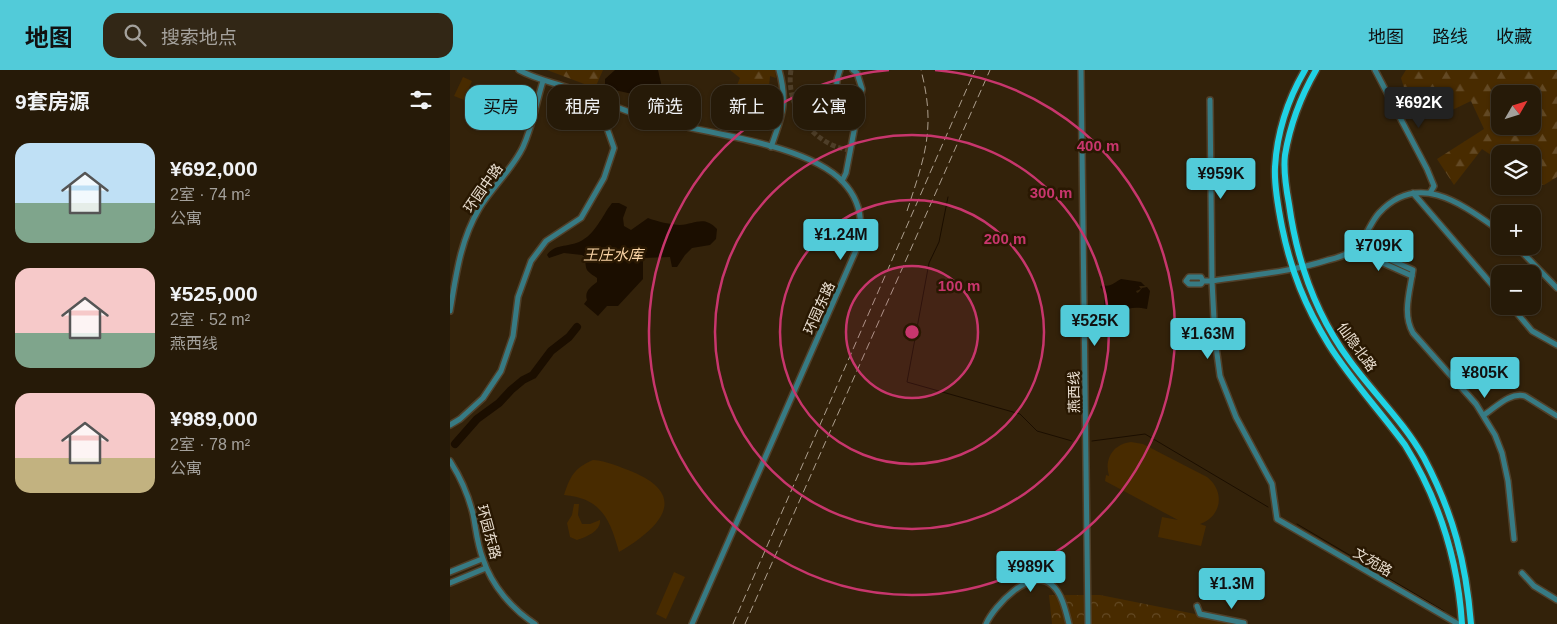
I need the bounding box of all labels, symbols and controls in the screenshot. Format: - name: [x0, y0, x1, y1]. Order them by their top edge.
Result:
- search box: [103, 13, 453, 58]
- icon: search: [121, 21, 149, 49]
- text: 地图: [25, 24, 73, 51]
- text: 搜索地点: [161, 27, 237, 48]
- text: 地图: [1368, 27, 1404, 47]
- text: 路线: [1432, 27, 1468, 47]
- text: 收藏: [1496, 27, 1532, 47]
- chip: 买房: [465, 85, 537, 130]
- chip: 租房: [547, 85, 619, 130]
- chip: 筛选: [629, 85, 701, 130]
- chip: 新上: [711, 85, 783, 130]
- chip: 公寓: [793, 85, 865, 130]
- north arrow: [1491, 85, 1541, 135]
- map controls: [1491, 85, 1541, 315]
- icon: filters: [407, 86, 435, 114]
- pin: ¥692K: [1384, 87, 1454, 129]
- text: 9套房源: [15, 90, 90, 113]
- text: ¥692K: [1395, 94, 1443, 111]
- text: 400 m: [1077, 137, 1119, 154]
- button: layers: [1491, 145, 1541, 195]
- text: ¥692,000: [170, 157, 258, 180]
- pin: ¥959K: [1186, 158, 1256, 200]
- street label: 环园中路: [460, 160, 506, 216]
- icon: home: [55, 163, 115, 223]
- text: ¥959K: [1197, 165, 1245, 182]
- text: 300 m: [1030, 184, 1072, 201]
- text: 2室 · 74 m²: [170, 186, 250, 203]
- button: +: [1491, 205, 1541, 255]
- text: 公寓: [170, 210, 202, 227]
- pin: ¥1.24M: [800, 218, 882, 261]
- text: ¥1.24M: [814, 226, 868, 243]
- text: 200 m: [984, 230, 1026, 247]
- pin: ¥709K: [1344, 230, 1414, 272]
- text: ¥709K: [1355, 237, 1403, 254]
- water label: 王庄水库: [583, 246, 646, 263]
- button: −: [1491, 265, 1541, 315]
- text: 100 m: [938, 277, 980, 294]
- street label: 环园东路: [800, 279, 838, 337]
- text: ¥525,000: [170, 282, 258, 305]
- icon: home: [55, 288, 115, 348]
- pin: ¥525K: [1060, 304, 1130, 347]
- text: 2室 · 52 m²: [170, 311, 250, 328]
- text: ¥525K: [1071, 312, 1119, 329]
- pin: ¥1.63M: [1167, 318, 1249, 360]
- street label: 仙隐北路: [1334, 320, 1380, 374]
- centre of rings: [903, 323, 921, 341]
- text: ¥1.63M: [1181, 325, 1235, 342]
- text: 燕西线: [170, 335, 218, 352]
- pin: ¥805K: [1450, 356, 1520, 399]
- text: ¥805K: [1461, 364, 1509, 381]
- street label: 燕西线: [1066, 371, 1082, 413]
- text: ¥989,000: [170, 407, 258, 430]
- icon: home: [55, 413, 115, 473]
- text: 2室 · 78 m²: [170, 436, 250, 453]
- text: 公寓: [170, 460, 202, 477]
- street label: 环园东路: [474, 503, 504, 561]
- street label: 文苑路: [1351, 545, 1395, 579]
- pin: ¥989K: [996, 550, 1066, 593]
- text: ¥989K: [1007, 558, 1055, 575]
- pin: ¥1.3M: [1197, 568, 1267, 610]
- text: ¥1.3M: [1210, 575, 1254, 592]

